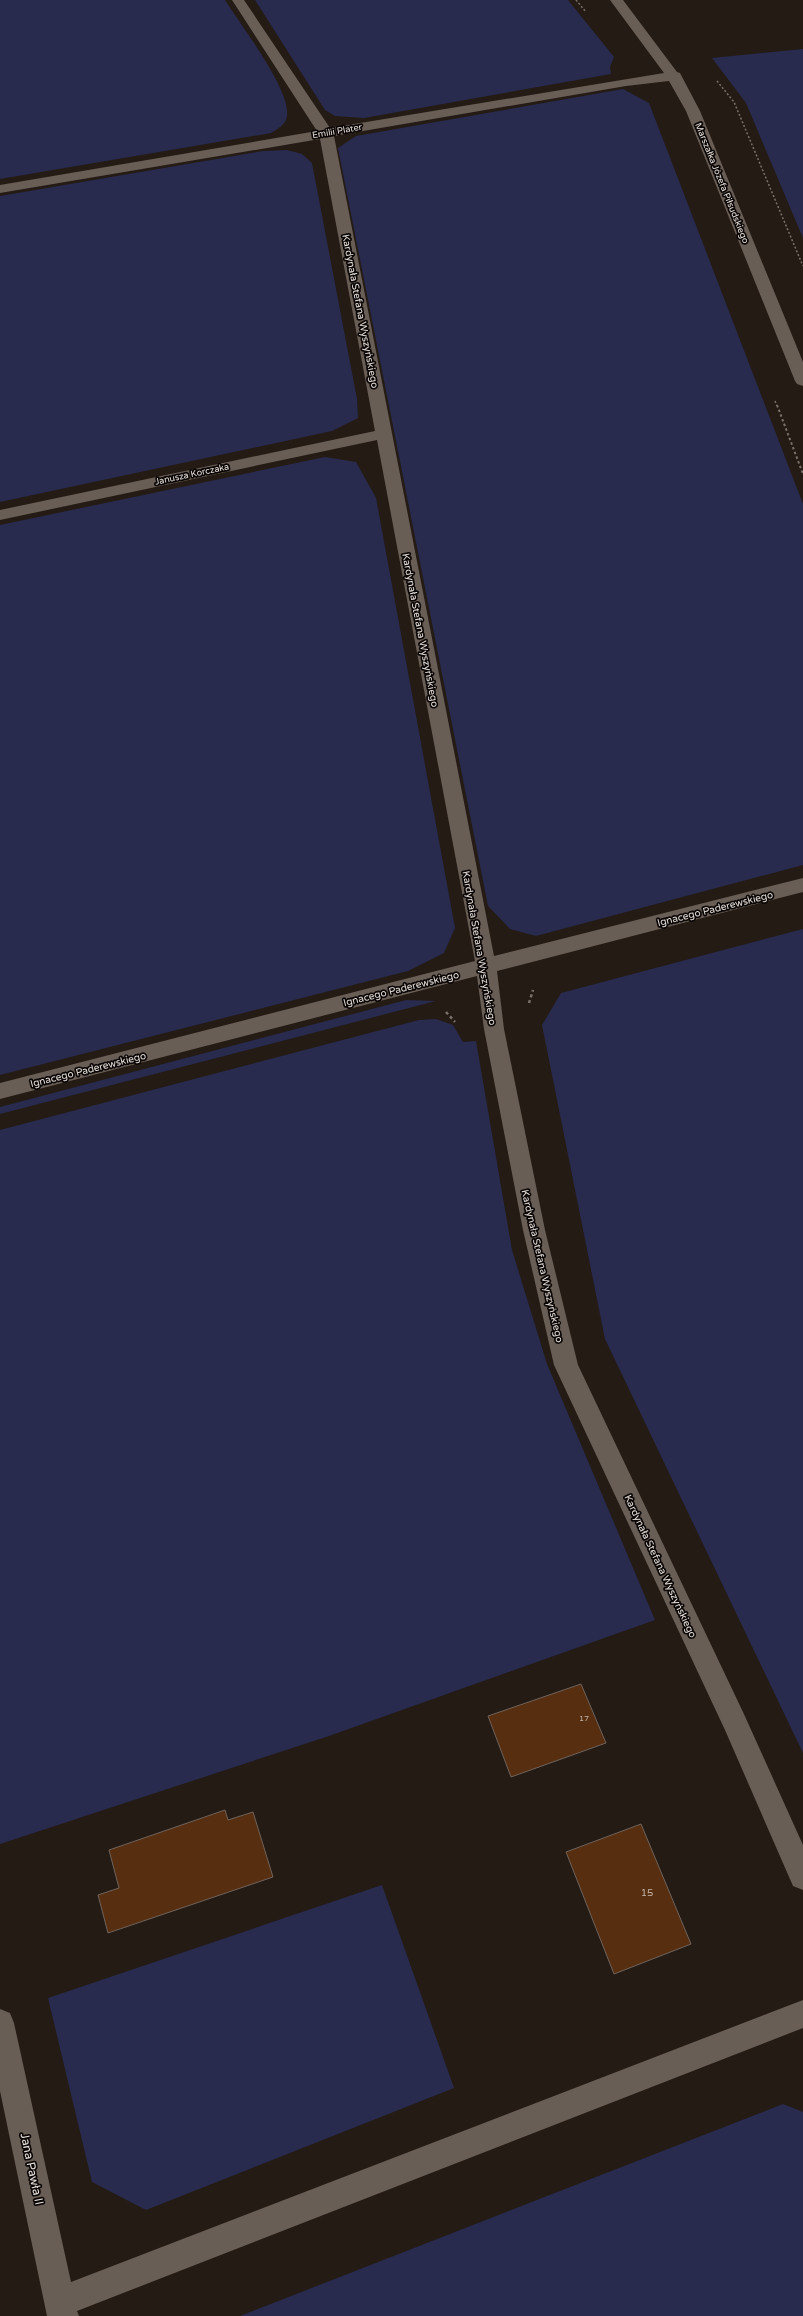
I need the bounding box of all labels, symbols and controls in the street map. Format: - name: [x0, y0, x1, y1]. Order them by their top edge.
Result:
- street label: Marszałka Józefa Piłsudskiego: [692, 121, 751, 246]
- street label: Emilii Plater: [311, 122, 363, 141]
- street label: Kardynała Stefana Wyszyńskiego: [339, 233, 381, 389]
- street label: Janusza Korczaka: [154, 461, 230, 488]
- street label: Kardynała Stefana Wyszyńskiego: [399, 552, 441, 708]
- street label: Kardynała Stefana Wyszyńskiego: [460, 870, 499, 1026]
- street label: Ignacego Paderewskiego: [656, 889, 774, 929]
- street label: Ignacego Paderewskiego: [342, 969, 460, 1009]
- street label: Ignacego Paderewskiego: [29, 1050, 147, 1090]
- street label: Kardynała Stefana Wyszyńskiego: [519, 1189, 565, 1344]
- street label: Kardynała Stefana Wyszyńskiego: [622, 1493, 699, 1640]
- house number: 17: [579, 1714, 589, 1723]
- house number: 15: [641, 1887, 653, 1899]
- street label: Jana Pawła II: [18, 2132, 46, 2206]

